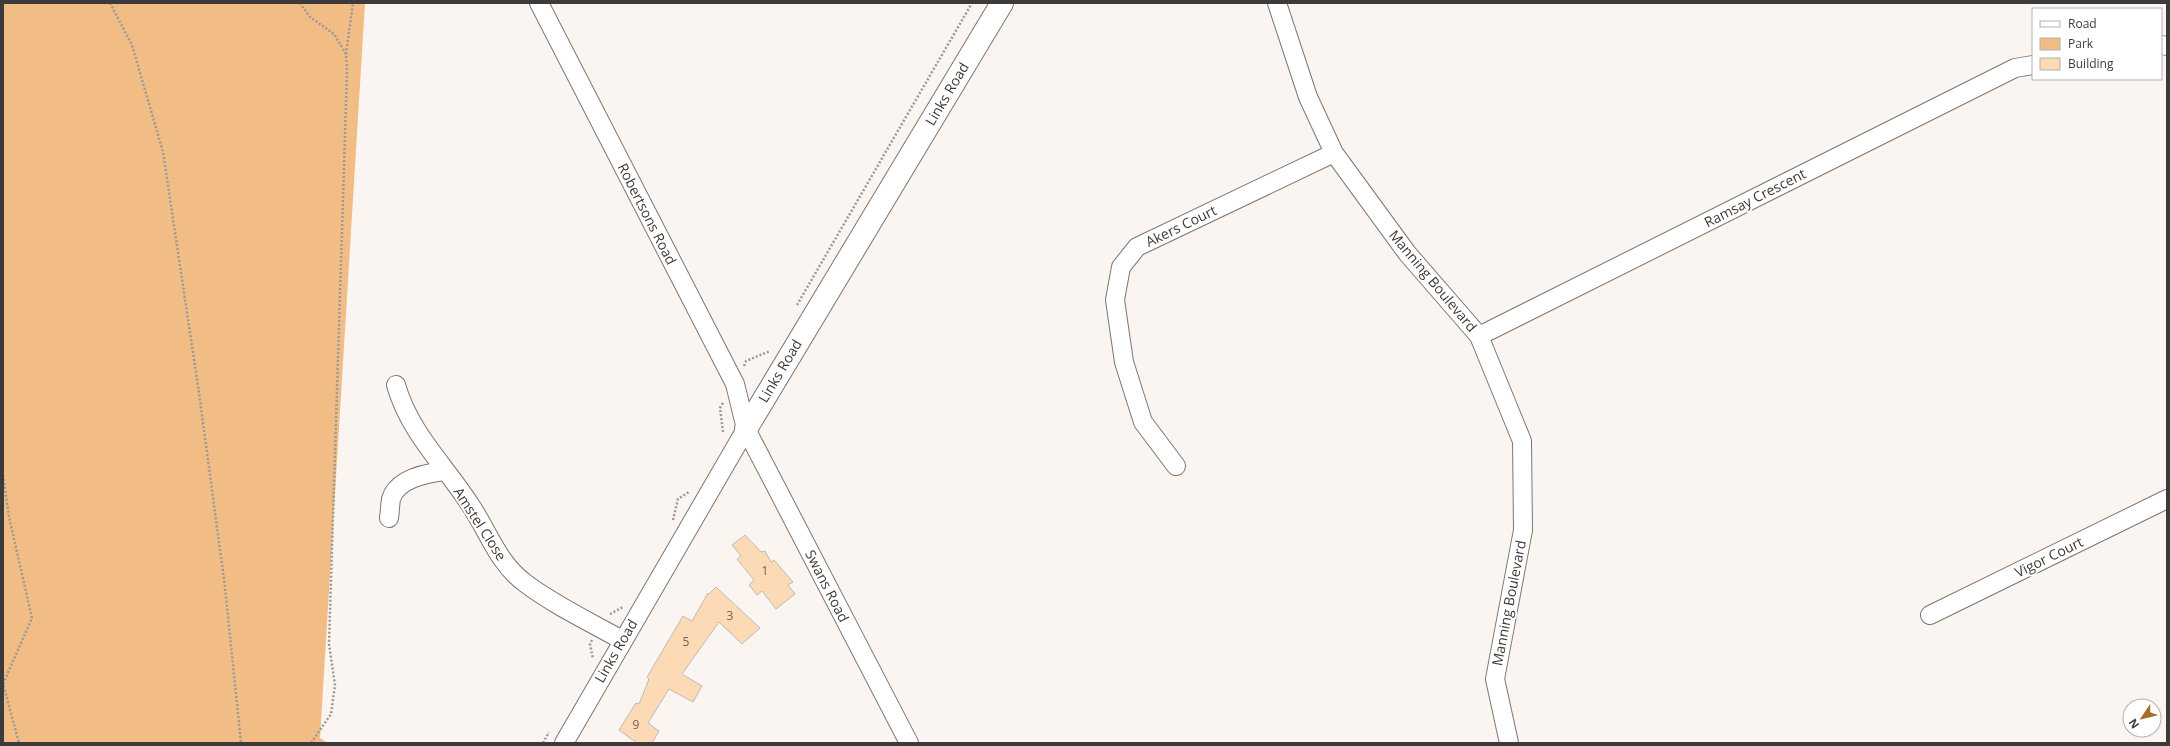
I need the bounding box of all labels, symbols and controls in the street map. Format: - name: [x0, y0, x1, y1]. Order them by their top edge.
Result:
- legend: [2032, 8, 2162, 80]
- text: Road: [2068, 15, 2097, 32]
- text: Park: [2068, 35, 2094, 52]
- text: Building: [2068, 55, 2114, 72]
- street label: Links Road: [920, 59, 973, 129]
- street label: Robertsons Road: [614, 160, 681, 268]
- street label: Ramsay Crescent: [1701, 164, 1809, 231]
- street label: Akers Court: [1142, 200, 1219, 251]
- street label: Manning Boulevard: [1385, 226, 1482, 336]
- street label: Links Road: [753, 336, 806, 406]
- street label: Amstel Close: [450, 483, 511, 564]
- street label: Vigor Court: [2011, 532, 2086, 581]
- street label: Manning Boulevard: [1487, 539, 1530, 667]
- street label: Swans Road: [801, 546, 854, 625]
- house number: 1: [762, 562, 768, 579]
- house number: 3: [727, 607, 734, 624]
- street label: Links Road: [590, 615, 641, 686]
- house number: 5: [683, 633, 690, 650]
- north arrow: [2122, 698, 2162, 738]
- house number: 9: [633, 716, 640, 733]
- text: N: [2125, 716, 2142, 732]

